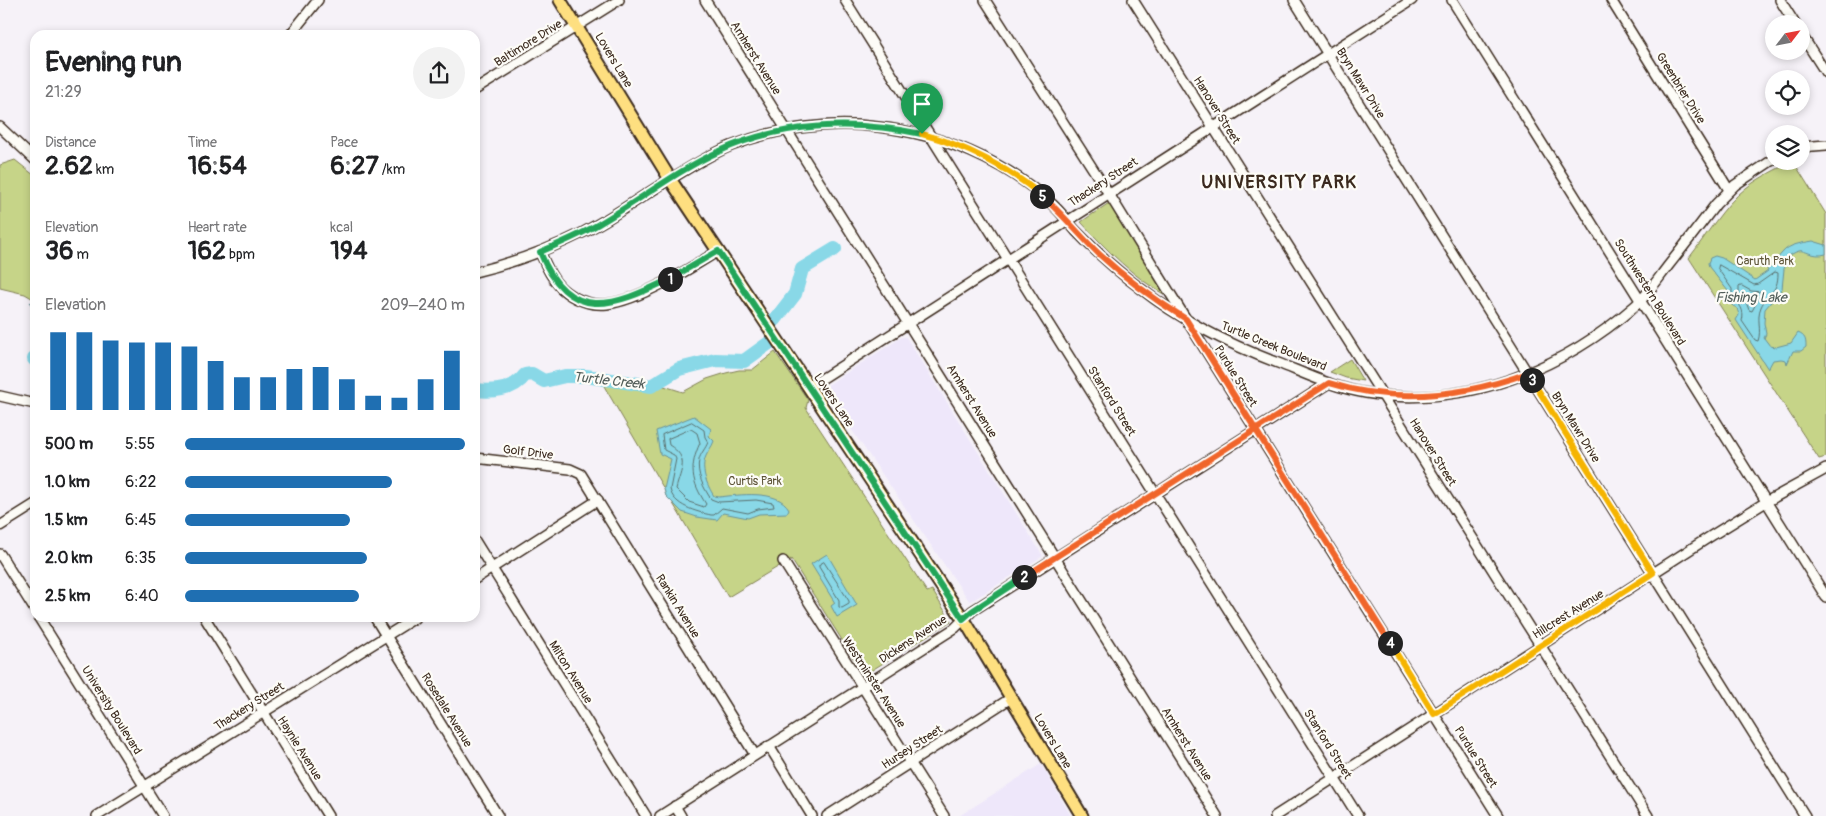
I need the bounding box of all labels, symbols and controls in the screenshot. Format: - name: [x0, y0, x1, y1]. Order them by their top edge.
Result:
- north arrow: [1765, 15, 1810, 60]
- map controls: [1765, 15, 1810, 170]
- street label: Baltimore Drive: [492, 17, 565, 70]
- street label: Amherst Avenue: [727, 19, 784, 98]
- street label: Lovers Lane: [591, 30, 636, 91]
- text: Evening run: [45, 45, 182, 80]
- street label: Bryn Mawr Drive: [1333, 45, 1388, 121]
- button: share: [413, 47, 465, 99]
- street label: Greenbrier Drive: [1653, 50, 1708, 127]
- button: locate: [1765, 70, 1810, 115]
- street label: Hanover Street: [1190, 74, 1243, 147]
- text: 21:29: [45, 82, 82, 102]
- pin: [901, 83, 943, 134]
- icon: arrive: [908, 90, 936, 118]
- button: layers: [1765, 125, 1810, 170]
- text: Distance: [45, 134, 96, 151]
- text: Time: [188, 134, 217, 151]
- text: Pace: [330, 134, 358, 151]
- text: 2.62: [45, 151, 93, 182]
- text: 16:54: [188, 151, 247, 182]
- text: 6:27: [330, 151, 379, 182]
- street label: Thackery Street: [1066, 154, 1141, 210]
- text: km: [93, 161, 114, 178]
- text: /km: [379, 161, 405, 178]
- district label: UNIVERSITY PARK: [1201, 171, 1357, 194]
- pin: 5: [1030, 184, 1054, 208]
- text: 5: [1039, 188, 1046, 205]
- text: Elevation: [45, 219, 98, 236]
- text: Heart rate: [188, 219, 247, 236]
- text: kcal: [330, 219, 353, 236]
- text: 36: [45, 236, 74, 267]
- text: 162: [188, 236, 226, 267]
- text: 194: [330, 236, 367, 267]
- street label: Southwestern Boulevard: [1611, 236, 1689, 348]
- text: m: [74, 246, 89, 263]
- text: bpm: [226, 246, 255, 263]
- park label: Caruth Park: [1736, 254, 1794, 269]
- pin: 1: [658, 266, 682, 292]
- text: 1: [668, 271, 673, 288]
- water label: Fishing Lake: [1715, 289, 1789, 306]
- text: Elevation: [45, 295, 106, 315]
- text: 209–240 m: [381, 295, 465, 315]
- street label: Turtle Creek Boulevard: [1219, 318, 1329, 375]
- street label: Purdue Street: [1211, 343, 1260, 410]
- street label: Amherst Avenue: [943, 362, 1000, 441]
- street label: Stanford Street: [1084, 364, 1139, 439]
- water label: Turtle Creek: [573, 368, 646, 393]
- pin: 3: [1520, 368, 1544, 392]
- street label: Lovers Lane: [810, 371, 857, 430]
- text: 3: [1529, 372, 1536, 389]
- street label: Bryn Mawr Drive: [1548, 389, 1603, 465]
- street label: Hanover Street: [1406, 416, 1459, 489]
- text: 500 m: [45, 434, 93, 454]
- text: 5:55: [125, 434, 155, 454]
- street label: Golf Drive: [502, 442, 554, 463]
- text: 1.0 km: [45, 472, 90, 492]
- text: 6:22: [125, 472, 156, 492]
- park label: Curtis Park: [728, 474, 782, 489]
- text: 1.5 km: [45, 510, 88, 530]
- text: 6:45: [125, 510, 157, 530]
- text: 2.0 km: [45, 548, 93, 568]
- text: 6:35: [125, 548, 156, 568]
- pin: 2: [1012, 564, 1036, 590]
- text: 2: [1021, 569, 1028, 586]
- street label: Rankin Avenue: [652, 572, 703, 641]
- text: 2.5 km: [45, 586, 90, 606]
- text: 6:40: [125, 586, 159, 606]
- street label: Hillcrest Avenue: [1530, 587, 1607, 642]
- street label: Dickens Avenue: [877, 612, 950, 667]
- pin: 4: [1378, 630, 1402, 656]
- street label: Westminster Avenue: [839, 634, 909, 731]
- text: 4: [1386, 635, 1395, 652]
- street label: Milton Avenue: [545, 638, 596, 706]
- street label: University Boulevard: [78, 663, 145, 758]
- street label: Rosedale Avenue: [418, 671, 475, 750]
- street label: Thackery Street: [212, 679, 287, 734]
- street label: Amherst Avenue: [1158, 705, 1215, 784]
- street label: Stanford Street: [1300, 707, 1355, 782]
- street label: Lovers Lane: [1030, 711, 1075, 772]
- street label: Haynie Avenue: [274, 713, 325, 783]
- street label: Hursey Street: [879, 722, 946, 773]
- street label: Purdue Street: [1451, 724, 1500, 791]

